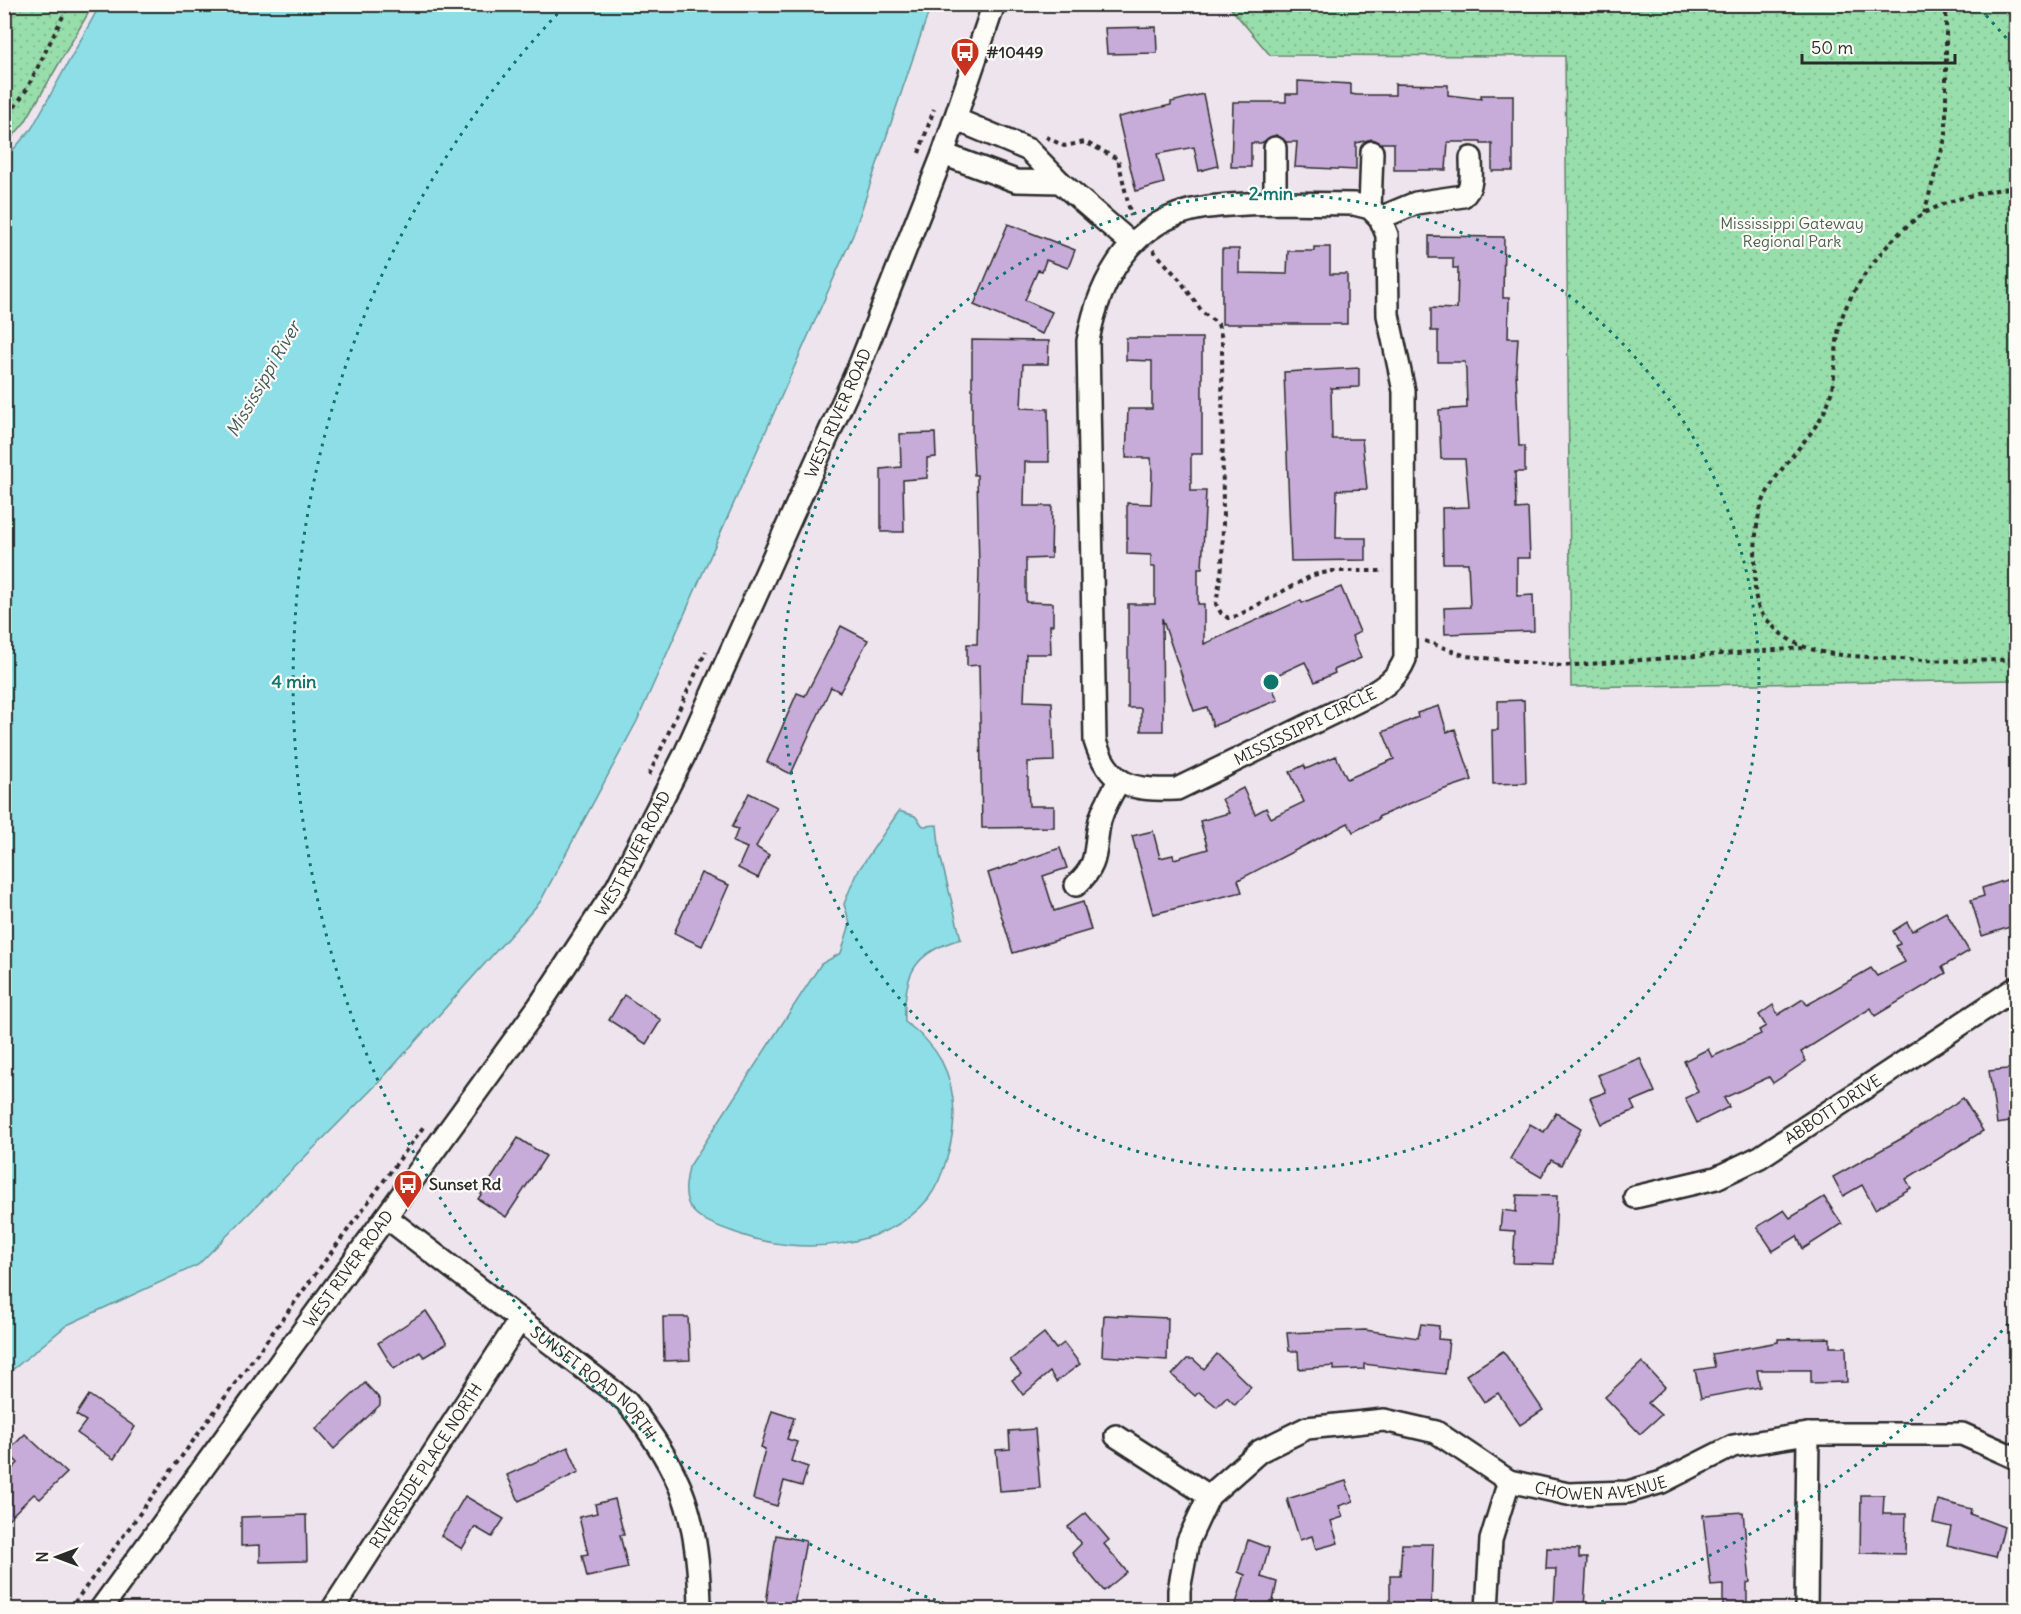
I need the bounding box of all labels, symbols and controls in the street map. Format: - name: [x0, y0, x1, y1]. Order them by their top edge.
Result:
- scale bar: [1802, 27, 1955, 65]
- bus stop icon: #10449: [949, 36, 981, 78]
- text: 50 m: [1811, 36, 1853, 59]
- place label: #10449: [986, 42, 1043, 62]
- text: 2 min: [1249, 182, 1294, 205]
- park label: Mississippi Gateway Regional Park: [1720, 213, 1864, 251]
- water label: Mississippi River: [221, 315, 307, 441]
- street label: WEST RIVER ROAD: [800, 345, 875, 481]
- text: 4 min: [272, 670, 317, 693]
- centre of rings: [1261, 672, 1281, 692]
- street label: MISSISSIPPI CIRCLE: [1231, 683, 1379, 769]
- street label: WEST RIVER ROAD: [591, 787, 675, 920]
- street label: ABBOTT DRIVE: [1781, 1070, 1885, 1148]
- bus stop icon: Sunset Rd: [392, 1168, 424, 1210]
- place label: Sunset Rd: [429, 1174, 502, 1194]
- street label: WEST RIVER ROAD: [299, 1206, 397, 1331]
- street label: SUNSET ROAD NORTH: [527, 1321, 661, 1443]
- street label: RIVERSIDE PLACE NORTH: [365, 1379, 486, 1552]
- street label: CHOWEN AVENUE: [1533, 1471, 1669, 1504]
- north arrow: [27, 1527, 87, 1587]
- text: N: [32, 1551, 52, 1563]

